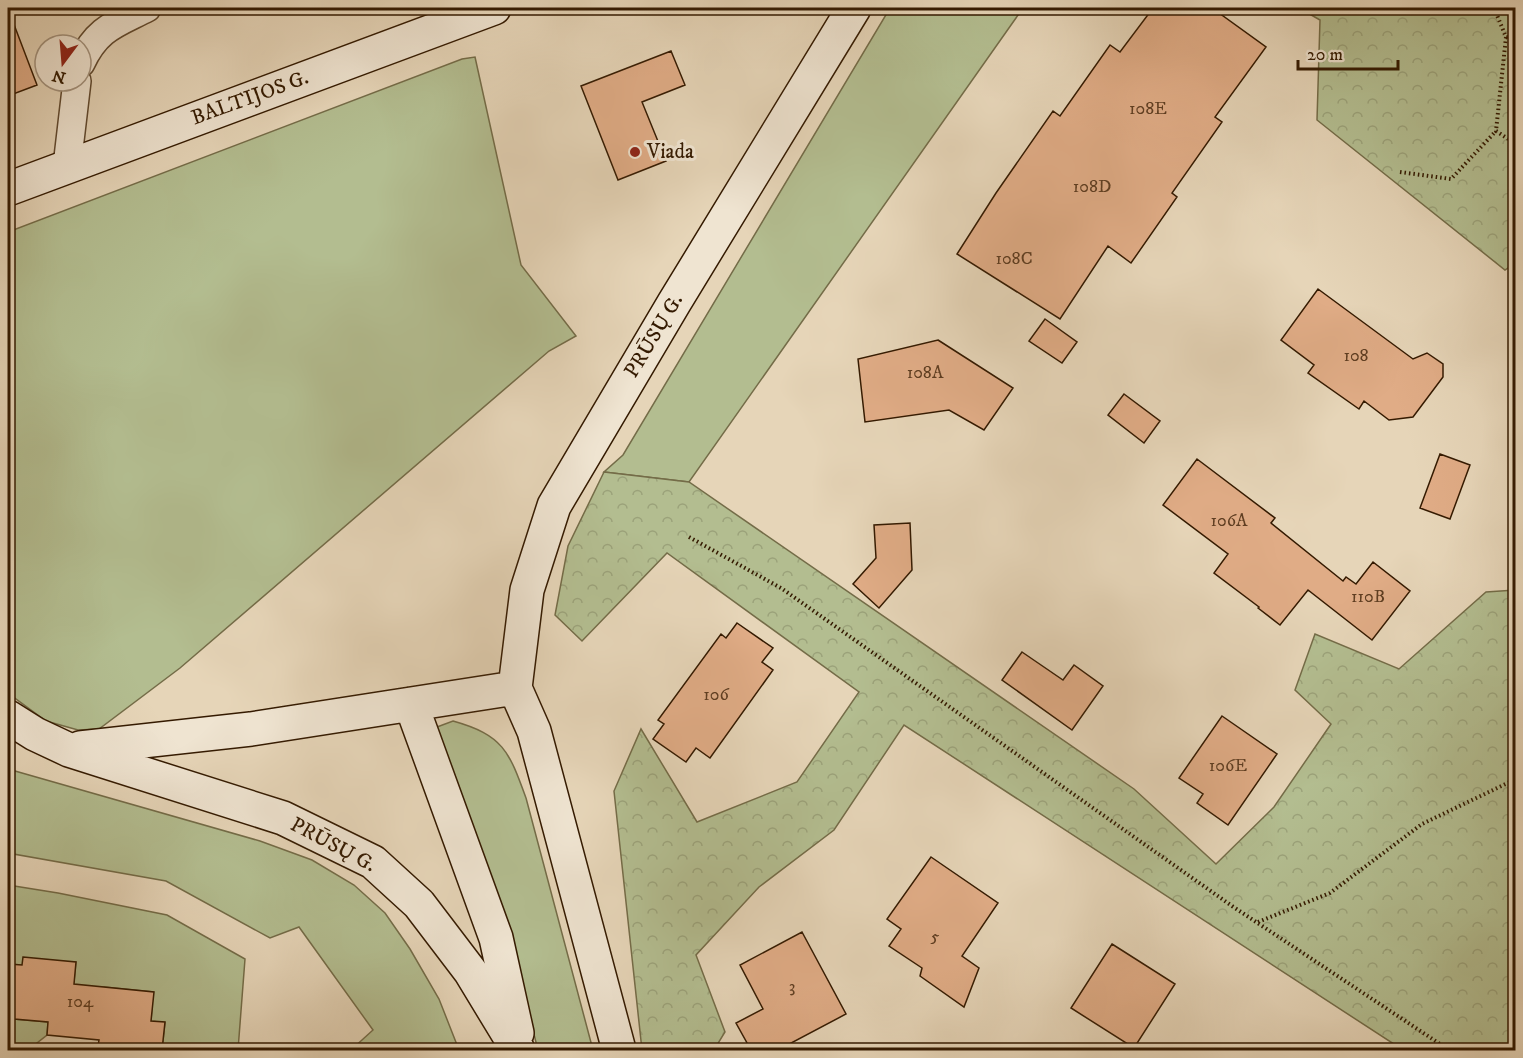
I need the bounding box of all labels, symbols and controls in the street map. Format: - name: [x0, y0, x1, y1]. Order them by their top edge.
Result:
- north arrow: [33, 33, 93, 93]
- scale bar: [1298, 33, 1398, 71]
- text: 20 m: [1307, 44, 1343, 66]
- text: N: [50, 65, 68, 88]
- street label: BALTIJOS G.: [188, 65, 312, 131]
- house number: 108E: [1129, 98, 1167, 120]
- place label: Viada: [646, 139, 694, 165]
- marker: Viada: [628, 145, 642, 159]
- house number: 108D: [1073, 176, 1111, 198]
- house number: 108C: [995, 248, 1033, 270]
- street label: PRŪSŲ G.: [618, 289, 689, 383]
- house number: 108: [1343, 345, 1369, 367]
- house number: 108A: [907, 362, 944, 384]
- house number: 106A: [1210, 510, 1248, 532]
- house number: 110B: [1351, 586, 1385, 608]
- house number: 106: [703, 684, 729, 706]
- house number: 106E: [1209, 755, 1247, 777]
- street label: PRŪSŲ G.: [286, 811, 381, 878]
- house number: 5: [931, 926, 940, 948]
- house number: 3: [789, 976, 795, 998]
- house number: 104: [67, 991, 94, 1013]

